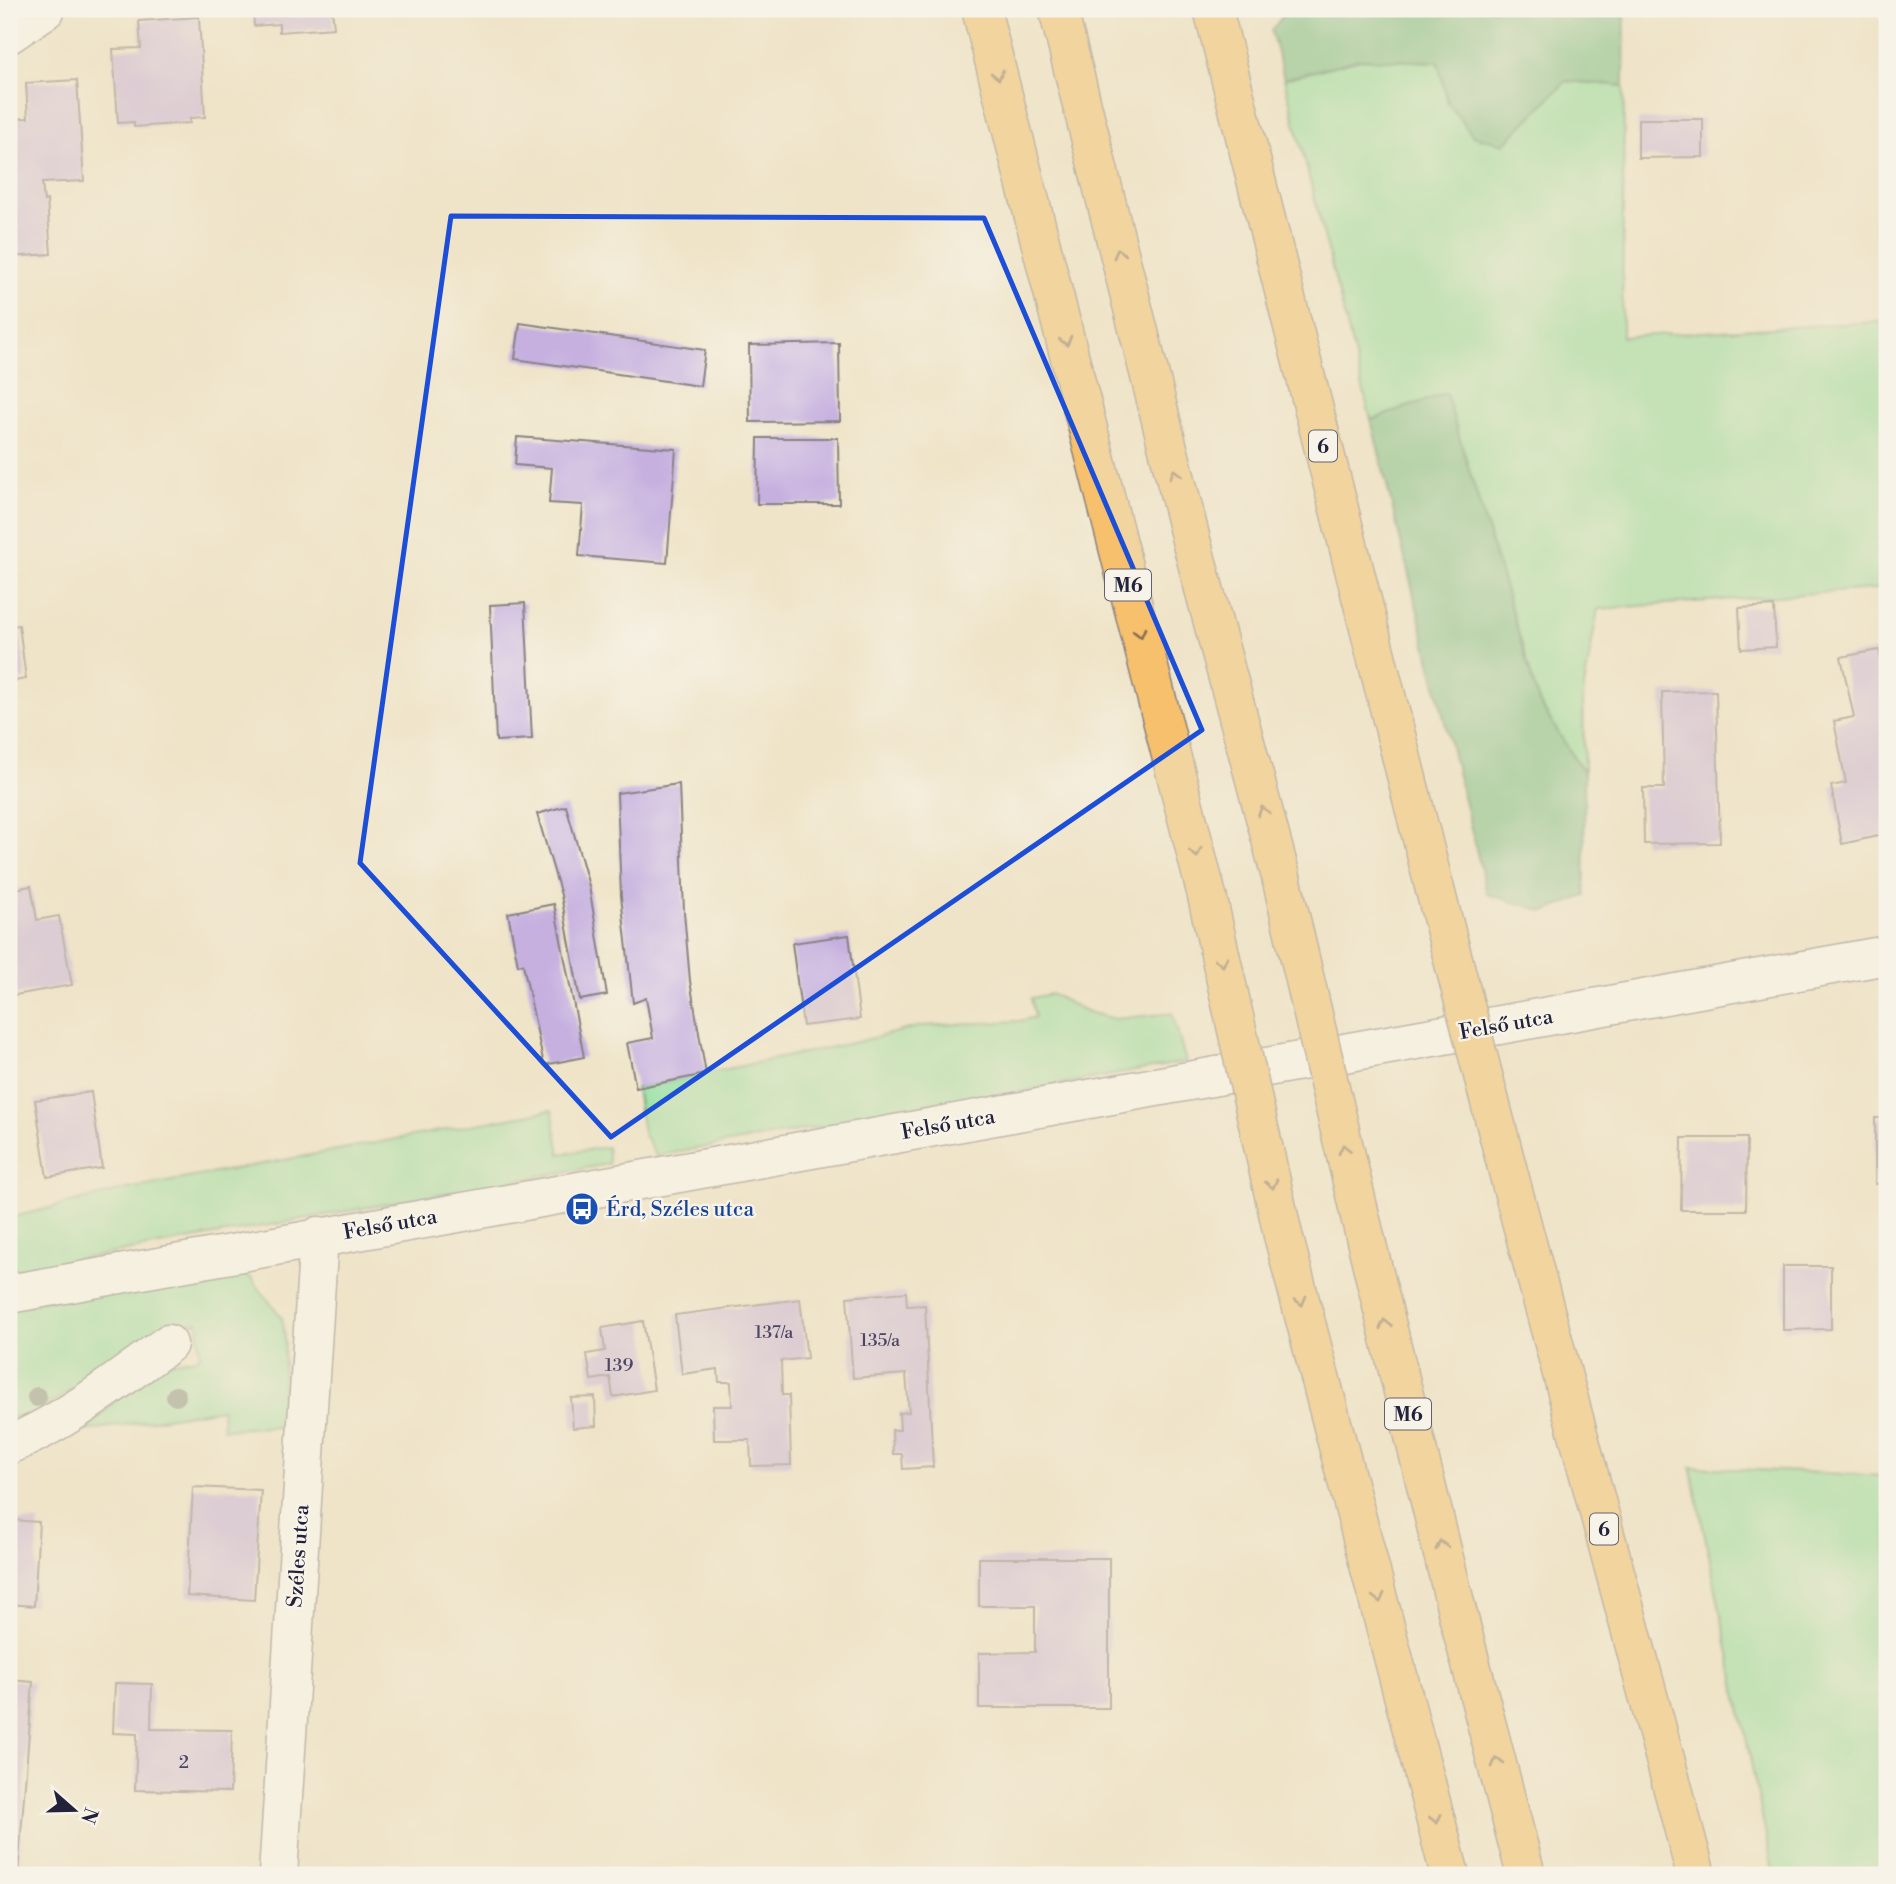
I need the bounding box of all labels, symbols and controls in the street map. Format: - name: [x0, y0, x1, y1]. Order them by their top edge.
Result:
- one-way arrow: [990, 69, 1004, 81]
- one-way arrow: [1113, 247, 1127, 259]
- one-way arrow: [1058, 335, 1072, 347]
- road number: 6: [1309, 430, 1337, 462]
- one-way arrow: [1169, 468, 1183, 480]
- road number: M6: [1105, 570, 1151, 600]
- one-way arrow: [1132, 627, 1146, 639]
- one-way arrow: [1257, 805, 1271, 817]
- one-way arrow: [1188, 847, 1202, 859]
- one-way arrow: [1213, 956, 1228, 968]
- street label: Felső utca: [1457, 1004, 1556, 1046]
- street label: Felső utca: [899, 1104, 998, 1146]
- one-way arrow: [1338, 1143, 1352, 1155]
- one-way arrow: [1264, 1178, 1278, 1190]
- bus stop icon: Érd, Széles utca: [563, 1190, 601, 1228]
- place label: Érd, Széles utca: [606, 1195, 754, 1223]
- street label: Felső utca: [341, 1204, 440, 1246]
- one-way arrow: [1292, 1295, 1307, 1307]
- one-way arrow: [1379, 1318, 1393, 1330]
- house number: 137/a: [755, 1321, 794, 1344]
- house number: 135/a: [860, 1329, 901, 1352]
- house number: 139: [605, 1354, 633, 1377]
- road number: M6: [1385, 1398, 1431, 1430]
- street label: Széles utca: [282, 1503, 316, 1609]
- road number: 6: [1590, 1513, 1618, 1544]
- one-way arrow: [1435, 1539, 1449, 1551]
- one-way arrow: [1371, 1592, 1385, 1604]
- house number: 2: [179, 1751, 189, 1774]
- one-way arrow: [1491, 1756, 1505, 1768]
- north arrow: [38, 1776, 108, 1846]
- text: N: [75, 1804, 103, 1827]
- one-way arrow: [1427, 1812, 1442, 1824]

